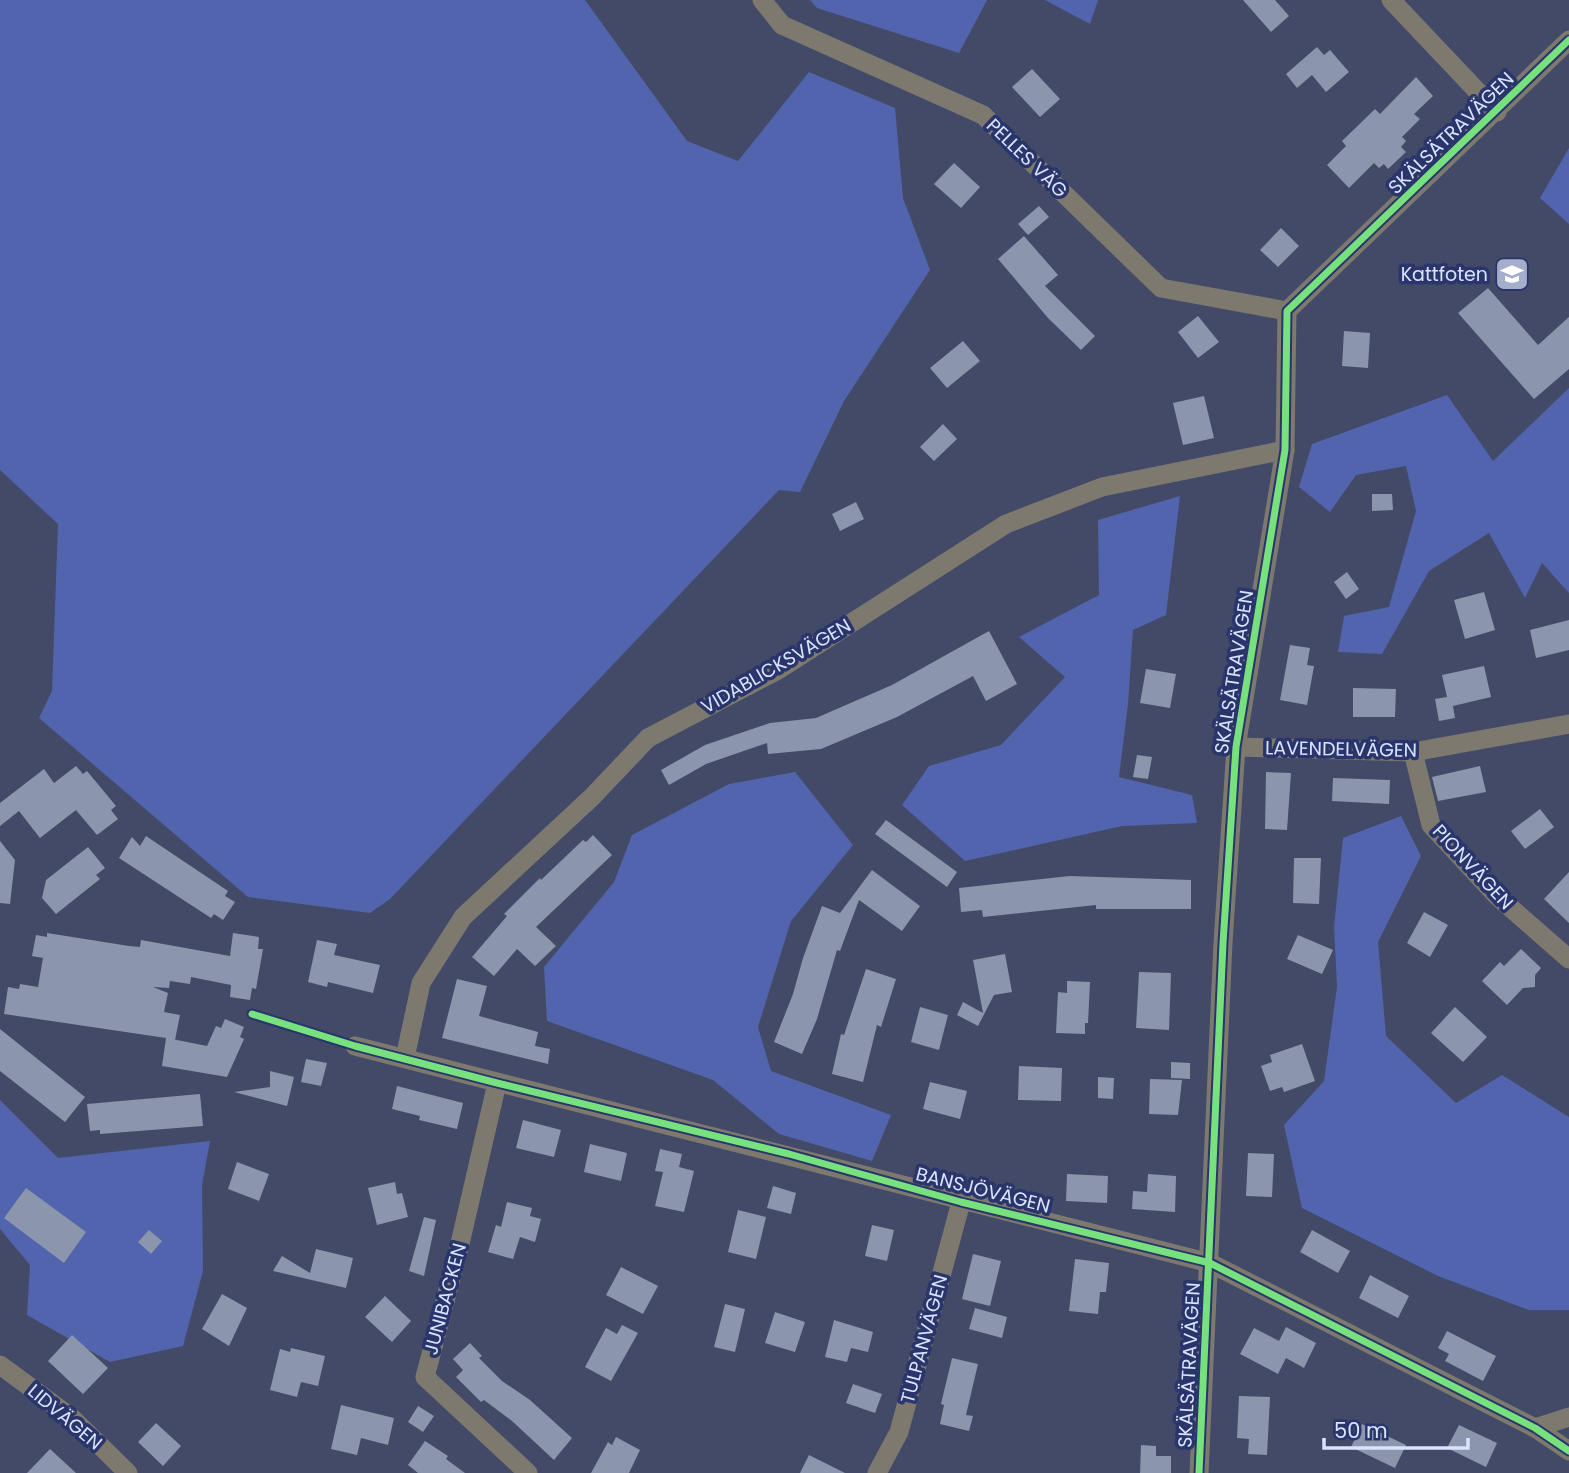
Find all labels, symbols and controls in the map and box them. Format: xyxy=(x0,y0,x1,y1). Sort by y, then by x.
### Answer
street label: SKÄLSÄTRAVÄGEN xyxy=(1382,66,1520,200)
street label: PELLES VÄG xyxy=(980,112,1074,204)
school or university icon: Kattfoten xyxy=(1493,255,1531,293)
place label: Kattfoten xyxy=(1401,261,1488,288)
street label: SKÄLSÄTRAVÄGEN xyxy=(1208,588,1260,756)
street label: VIDABLICKSVÄGEN xyxy=(696,612,856,720)
street label: LAVENDELVÄGEN xyxy=(1265,734,1417,764)
street label: PIONVÄGEN xyxy=(1426,818,1520,916)
street label: BANSJÖVÄGEN xyxy=(913,1160,1053,1220)
street label: JUNIBACKEN xyxy=(417,1240,473,1358)
street label: TULPANVÄGEN xyxy=(894,1272,954,1406)
street label: SKÄLSÄTRAVÄGEN xyxy=(1171,1282,1207,1448)
street label: LIDVÄGEN xyxy=(22,1378,108,1456)
scale bar xyxy=(1324,1406,1468,1450)
text: 50 m xyxy=(1334,1416,1388,1445)

